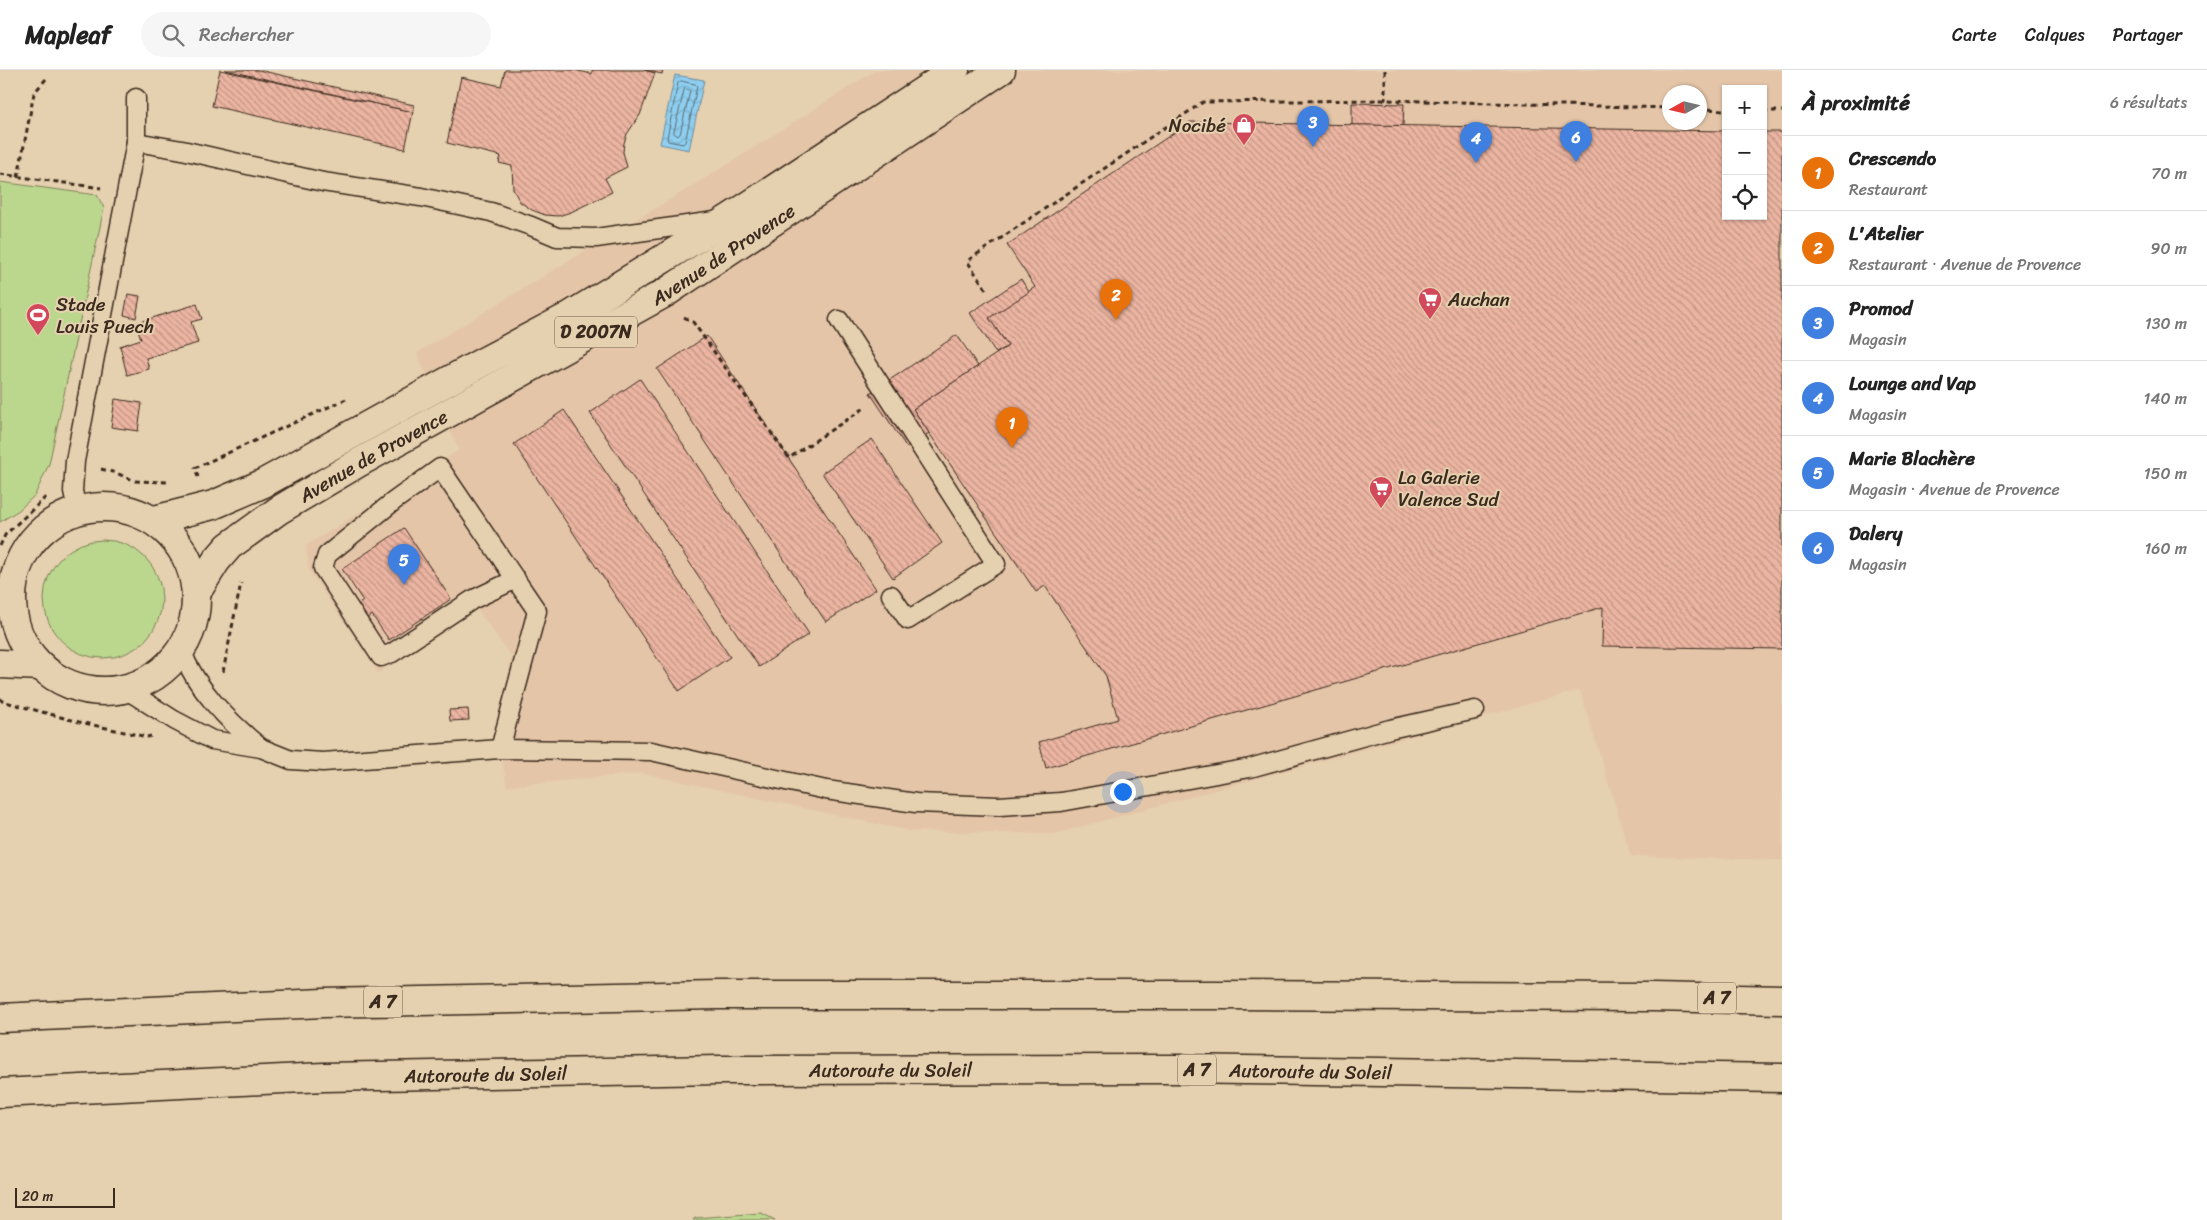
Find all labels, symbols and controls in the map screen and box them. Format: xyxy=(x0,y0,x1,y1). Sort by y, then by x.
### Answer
search box xyxy=(141,12,491,57)
text: Mapleaf xyxy=(25,14,111,56)
text: Rechercher xyxy=(199,18,294,51)
text: Carte xyxy=(1952,19,1997,51)
text: Calques xyxy=(2025,19,2085,51)
text: Partager xyxy=(2113,19,2182,51)
icon: search xyxy=(159,21,187,49)
text: À proximité xyxy=(1802,84,1910,122)
north arrow xyxy=(1662,85,1707,130)
map controls xyxy=(1722,85,1767,220)
button: + xyxy=(1722,85,1767,130)
text: 6 résultats xyxy=(2110,88,2187,117)
pin: 3 xyxy=(1297,106,1329,147)
place label: Nocibé xyxy=(1169,109,1226,142)
shop icon: Nocibé xyxy=(1231,112,1257,146)
pin: 6 xyxy=(1560,121,1592,162)
pin: 4 xyxy=(1460,122,1492,163)
button: − xyxy=(1722,130,1767,175)
text: Crescendo xyxy=(1849,142,1936,175)
text: 1 xyxy=(1815,159,1821,188)
text: 70 m xyxy=(2151,159,2187,188)
button: locate xyxy=(1722,175,1767,220)
text: Restaurant xyxy=(1849,175,1928,204)
street label: Avenue de Provence xyxy=(644,194,802,314)
text: L'Atelier xyxy=(1849,217,1923,250)
text: 2 xyxy=(1813,234,1823,263)
text: 90 m xyxy=(2151,234,2187,263)
text: Restaurant · Avenue de Provence xyxy=(1849,250,2081,279)
pin: 2 xyxy=(1100,279,1132,320)
place label: Auchan xyxy=(1447,283,1510,316)
supermarket icon: Auchan xyxy=(1417,286,1443,320)
place label: Stade Louis Puech xyxy=(56,288,154,343)
text: Promod xyxy=(1849,292,1912,325)
sports icon: Stade Louis Puech xyxy=(25,302,51,336)
text: 3 xyxy=(1814,309,1822,338)
text: 130 m xyxy=(2145,309,2187,338)
road number: D 2007N xyxy=(555,316,637,348)
text: Magasin xyxy=(1849,325,1907,354)
text: Lounge and Vap xyxy=(1849,367,1976,400)
text: 4 xyxy=(1813,384,1823,413)
text: 140 m xyxy=(2144,384,2187,413)
street label: Avenue de Provence xyxy=(291,400,454,512)
text: Magasin xyxy=(1849,400,1907,429)
pin: 1 xyxy=(996,407,1028,448)
text: Marie Blachère xyxy=(1849,442,1975,475)
text: 5 xyxy=(1813,459,1823,488)
text: 150 m xyxy=(2144,459,2187,488)
place label: La Galerie Valence Sud xyxy=(1398,461,1501,516)
supermarket icon: La Galerie Valence Sud xyxy=(1368,475,1394,509)
text: Magasin · Avenue de Provence xyxy=(1849,475,2060,504)
text: Dalery xyxy=(1849,517,1903,550)
text: 6 xyxy=(1813,534,1823,563)
text: 160 m xyxy=(2144,534,2187,563)
pin: 5 xyxy=(388,544,420,585)
text: Magasin xyxy=(1849,550,1907,579)
your location xyxy=(1110,779,1136,805)
road number: A 7 xyxy=(1698,982,1736,1014)
road number: A 7 xyxy=(364,986,402,1018)
street label: Autoroute du Soleil xyxy=(808,1053,973,1086)
street label: Autoroute du Soleil xyxy=(1228,1053,1393,1089)
road number: A 7 xyxy=(1178,1054,1216,1086)
street label: Autoroute du Soleil xyxy=(403,1056,568,1092)
text: 20 m xyxy=(22,1184,53,1209)
scale bar xyxy=(15,1185,115,1208)

